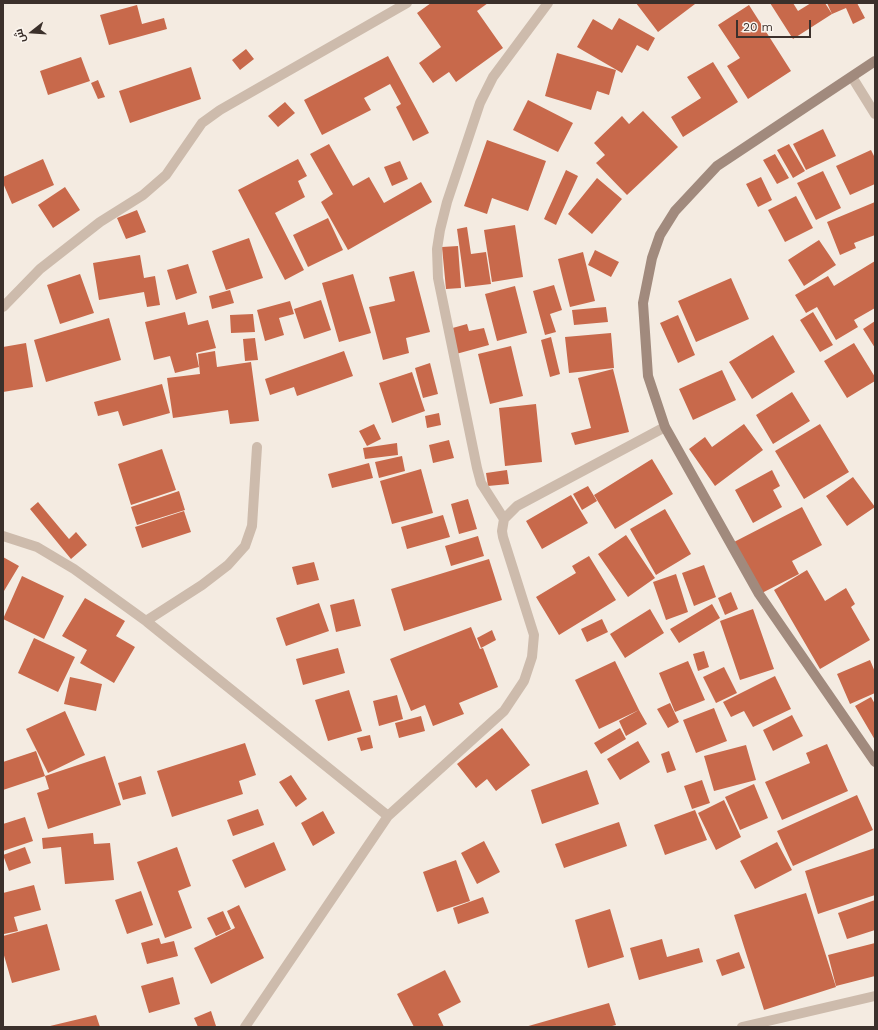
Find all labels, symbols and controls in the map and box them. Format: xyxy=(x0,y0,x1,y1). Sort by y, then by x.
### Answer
north arrow xyxy=(12,12,52,52)
scale bar xyxy=(738,12,813,38)
text: 20 m xyxy=(743,20,773,34)
text: ش xyxy=(12,27,28,44)

